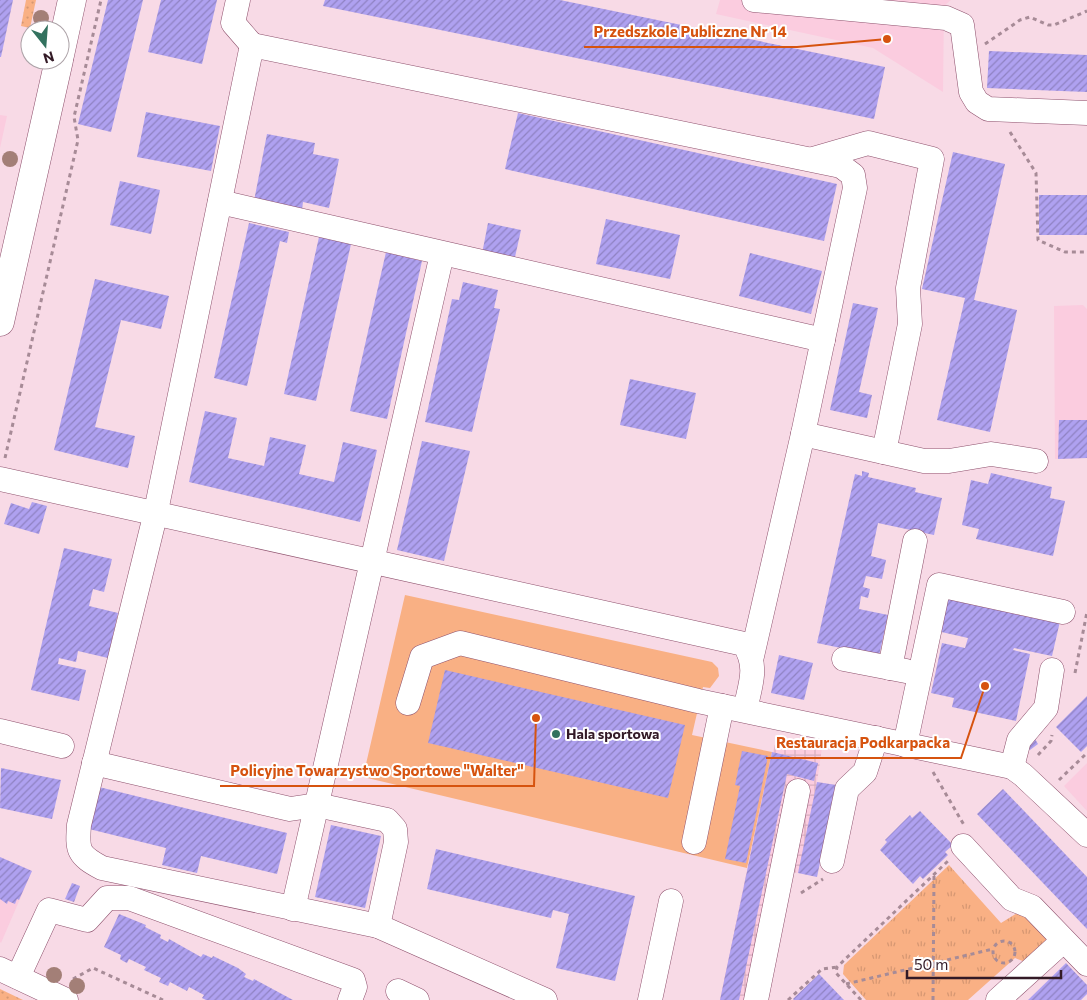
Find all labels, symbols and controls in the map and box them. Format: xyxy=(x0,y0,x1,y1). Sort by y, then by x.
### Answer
callout: Przedszkole Publiczne Nr 14 xyxy=(584,17,797,47)
north arrow xyxy=(20,20,70,70)
text: Przedszkole Publiczne Nr 14 xyxy=(593,22,787,40)
text: N xyxy=(41,48,56,68)
place label: Hala sportowa xyxy=(566,725,660,742)
marker: Hala sportowa xyxy=(550,728,562,740)
callout: Restauracja Podkarpacka xyxy=(766,728,961,758)
text: Restauracja Podkarpacka xyxy=(776,733,950,751)
callout: Policyjne Towarzystwo Sportowe "Walter" xyxy=(220,756,534,786)
text: Policyjne Towarzystwo Sportowe "Walter" xyxy=(230,761,524,779)
scale bar xyxy=(907,948,1061,980)
text: 50 m xyxy=(914,955,948,973)

